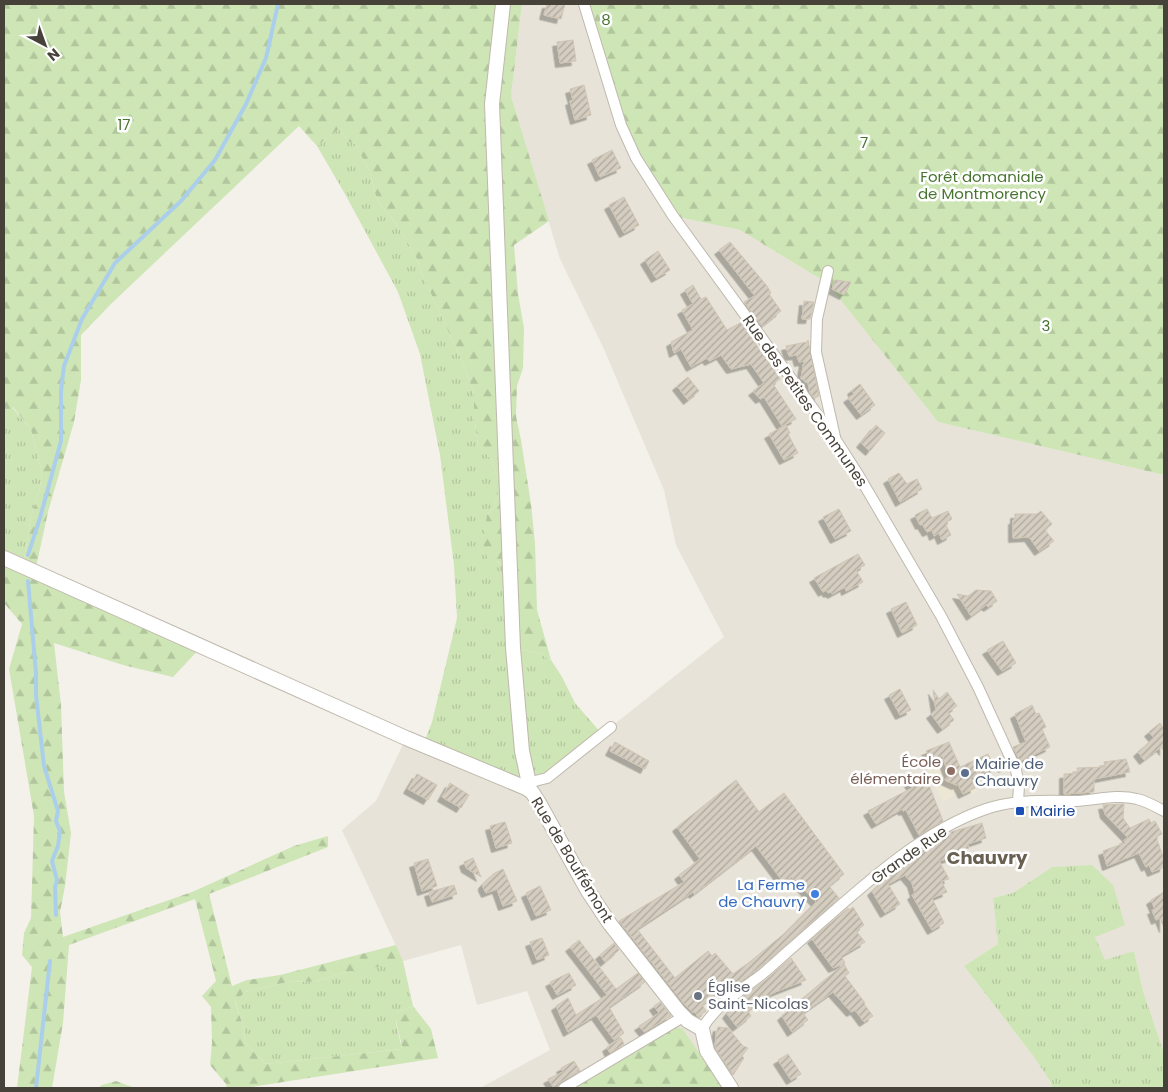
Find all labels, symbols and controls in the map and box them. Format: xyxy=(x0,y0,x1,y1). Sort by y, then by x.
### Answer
park label: 8 xyxy=(601,9,611,30)
north arrow xyxy=(20,20,70,70)
text: N xyxy=(43,44,64,66)
park label: 17 xyxy=(118,114,131,135)
park label: 7 xyxy=(860,132,868,153)
park label: Forêt domaniale de Montmorency xyxy=(918,166,1047,204)
street label: Rue des Petites Communes xyxy=(738,311,873,491)
park label: 3 xyxy=(1042,315,1050,336)
place label: École élémentaire xyxy=(850,751,941,789)
place label: Mairie de Chauvry xyxy=(975,753,1044,791)
marker: École élémentaire xyxy=(945,765,957,777)
marker: Mairie de Chauvry xyxy=(959,767,971,779)
street label: Rue de Bouffémont xyxy=(527,793,618,927)
place label: Mairie xyxy=(1030,800,1075,821)
marker: Mairie xyxy=(1014,805,1026,817)
street label: Grande Rue xyxy=(866,821,951,889)
district label: Chauvry xyxy=(947,845,1028,870)
place label: La Ferme de Chauvry xyxy=(718,874,806,912)
marker: La Ferme de Chauvry xyxy=(809,888,821,900)
place label: Église Saint-Nicolas xyxy=(708,976,809,1014)
marker: Église Saint-Nicolas xyxy=(692,990,704,1002)

